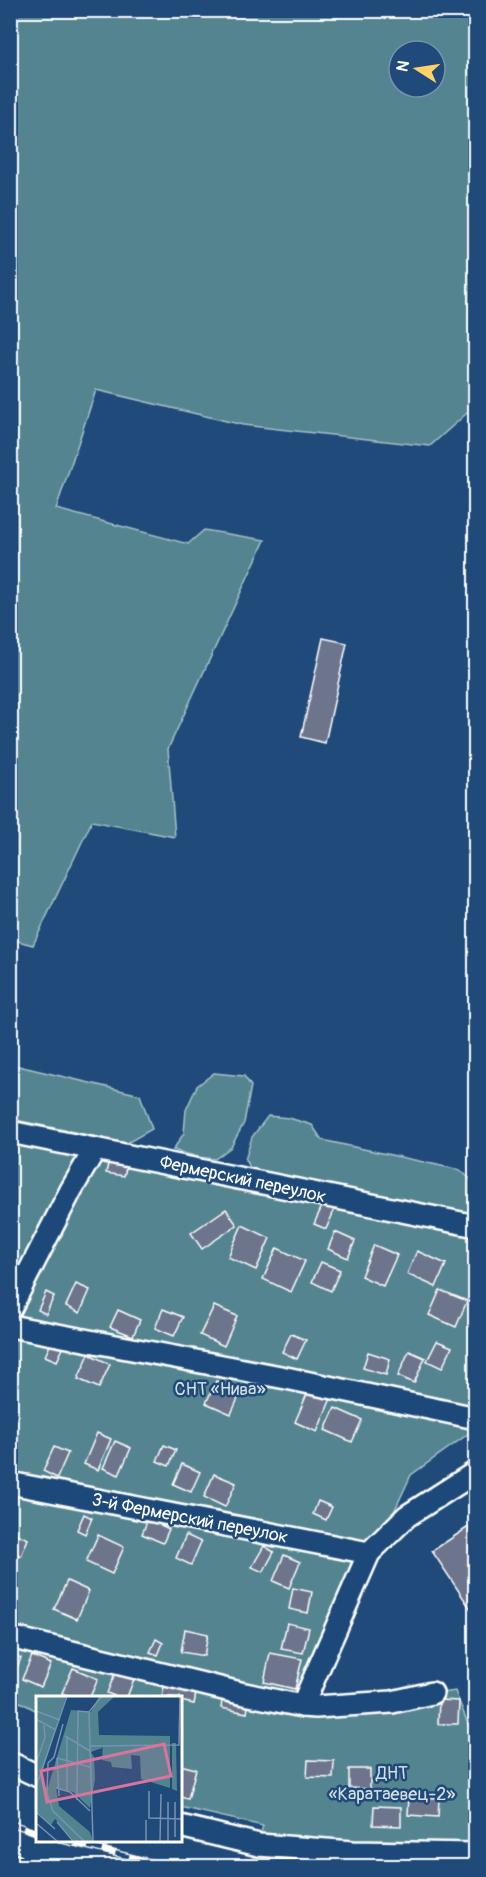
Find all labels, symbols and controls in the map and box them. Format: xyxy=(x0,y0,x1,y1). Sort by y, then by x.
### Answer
north arrow xyxy=(387,39,447,99)
text: N xyxy=(392,59,414,73)
street label: Фермерский переулок xyxy=(158,1151,328,1208)
park label: СНТ «Нива» xyxy=(174,1378,266,1401)
street label: 3-й Фермерский переулок xyxy=(90,1488,290,1549)
inset map xyxy=(36,1696,182,1841)
park label: ДНТ «Каратаевец-2» xyxy=(329,1762,455,1806)

